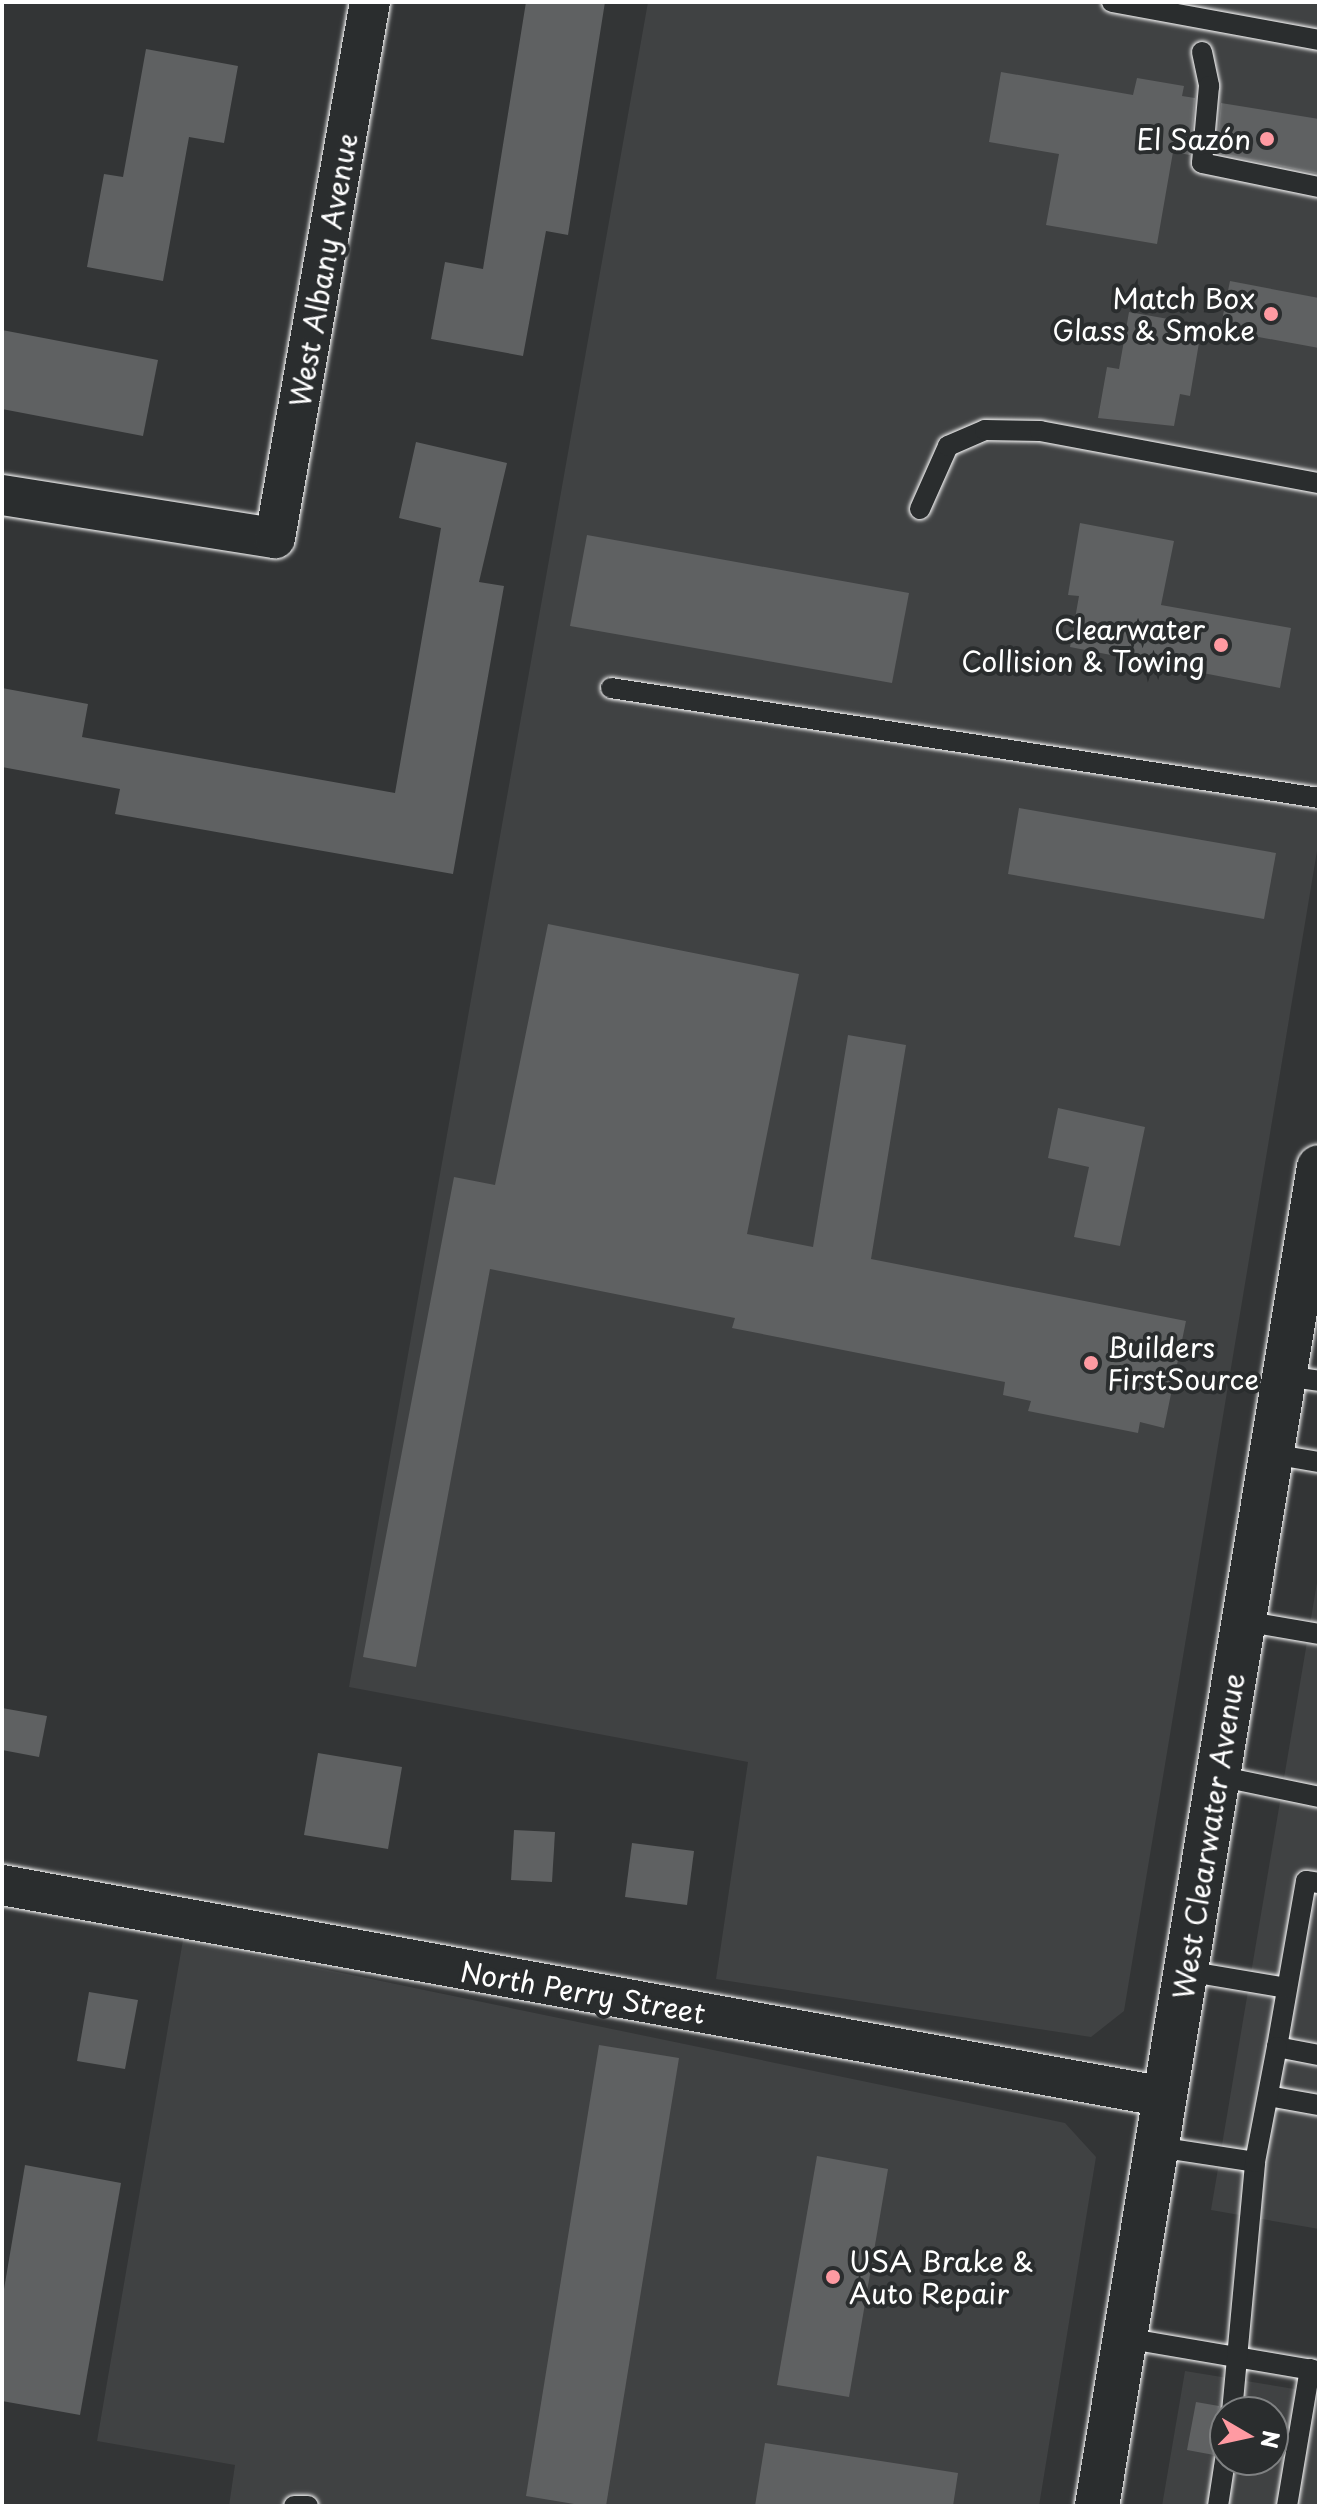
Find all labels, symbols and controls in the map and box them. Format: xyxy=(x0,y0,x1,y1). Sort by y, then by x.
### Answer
place label: El Sazón xyxy=(1136,122,1251,156)
marker: El Sazón xyxy=(1258,130,1276,148)
street label: West Albany Avenue xyxy=(283,132,363,408)
place label: Match Box Glass & Smoke xyxy=(1053,281,1255,347)
marker: Match Box Glass & Smoke xyxy=(1262,305,1280,323)
place label: Clearwater Collision & Towing xyxy=(959,612,1205,678)
marker: Clearwater Collision & Towing xyxy=(1212,636,1230,654)
place label: Builders FirstSource xyxy=(1107,1330,1259,1396)
marker: Builders FirstSource xyxy=(1082,1354,1100,1372)
street label: West Clearwater Avenue xyxy=(1166,1670,1250,2002)
street label: North Perry Street xyxy=(456,1954,710,2030)
place label: USA Brake & Auto Repair xyxy=(849,2244,1030,2310)
marker: USA Brake & Auto Repair xyxy=(824,2268,842,2286)
north arrow xyxy=(1209,2396,1289,2476)
text: N xyxy=(1254,2428,1289,2451)

